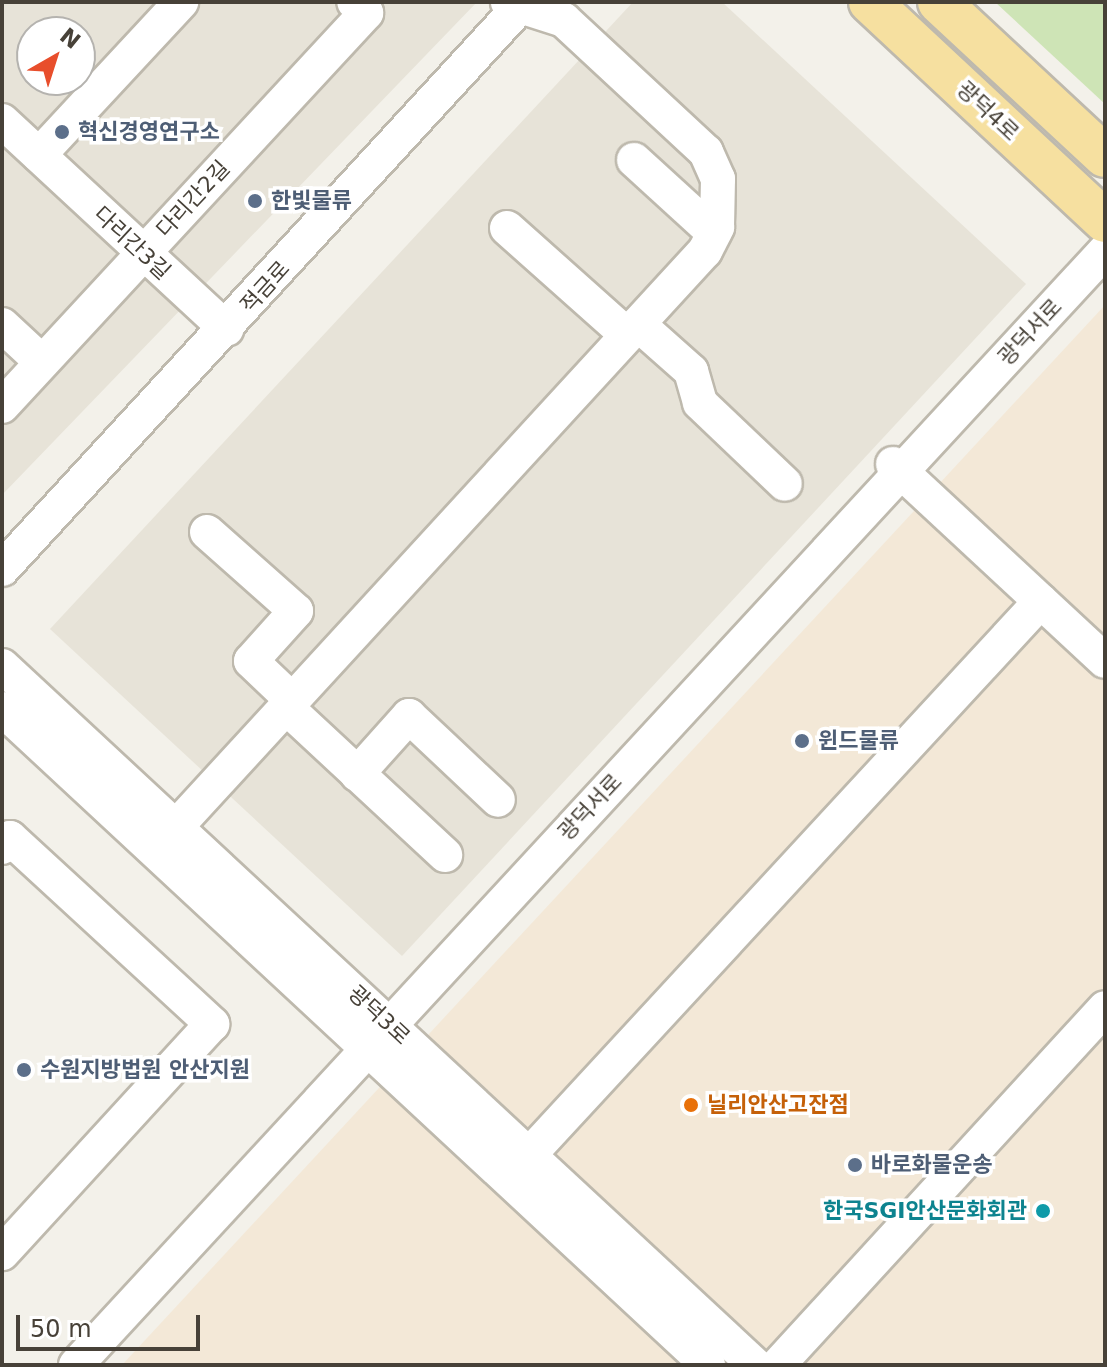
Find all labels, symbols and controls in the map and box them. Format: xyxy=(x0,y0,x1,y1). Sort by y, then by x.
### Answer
north arrow xyxy=(16,16,96,96)
text: N xyxy=(55,23,85,54)
street label: 광덕4로 xyxy=(952,76,1024,146)
place label: 혁신경영연구소 xyxy=(78,119,220,145)
marker: 혁신경영연구소 xyxy=(53,123,71,141)
street label: 다리간2길 xyxy=(151,155,235,243)
place label: 한빛물류 xyxy=(271,188,352,214)
marker: 한빛물류 xyxy=(246,192,264,210)
street label: 다리간3길 xyxy=(88,201,176,285)
street label: 적금로 xyxy=(235,256,295,318)
street label: 광덕서로 xyxy=(993,293,1067,371)
place label: 윈드물류 xyxy=(818,728,899,754)
marker: 윈드물류 xyxy=(793,732,811,750)
street label: 광덕서로 xyxy=(553,768,627,846)
street label: 광덕3로 xyxy=(343,980,415,1050)
place label: 수원지방법원 안산지원 xyxy=(40,1057,250,1083)
marker: 수원지방법원 안산지원 xyxy=(15,1061,33,1079)
place label: 닐리안산고잔점 xyxy=(707,1092,849,1118)
marker: 닐리안산고잔점 xyxy=(682,1096,700,1114)
place label: 바로화물운송 xyxy=(871,1152,992,1178)
marker: 바로화물운송 xyxy=(846,1156,864,1174)
place label: 한국SGI안산문화회관 xyxy=(823,1198,1027,1224)
marker: 한국SGI안산문화회관 xyxy=(1034,1202,1052,1220)
scale bar xyxy=(20,1299,204,1349)
text: 50 m xyxy=(30,1315,92,1343)

